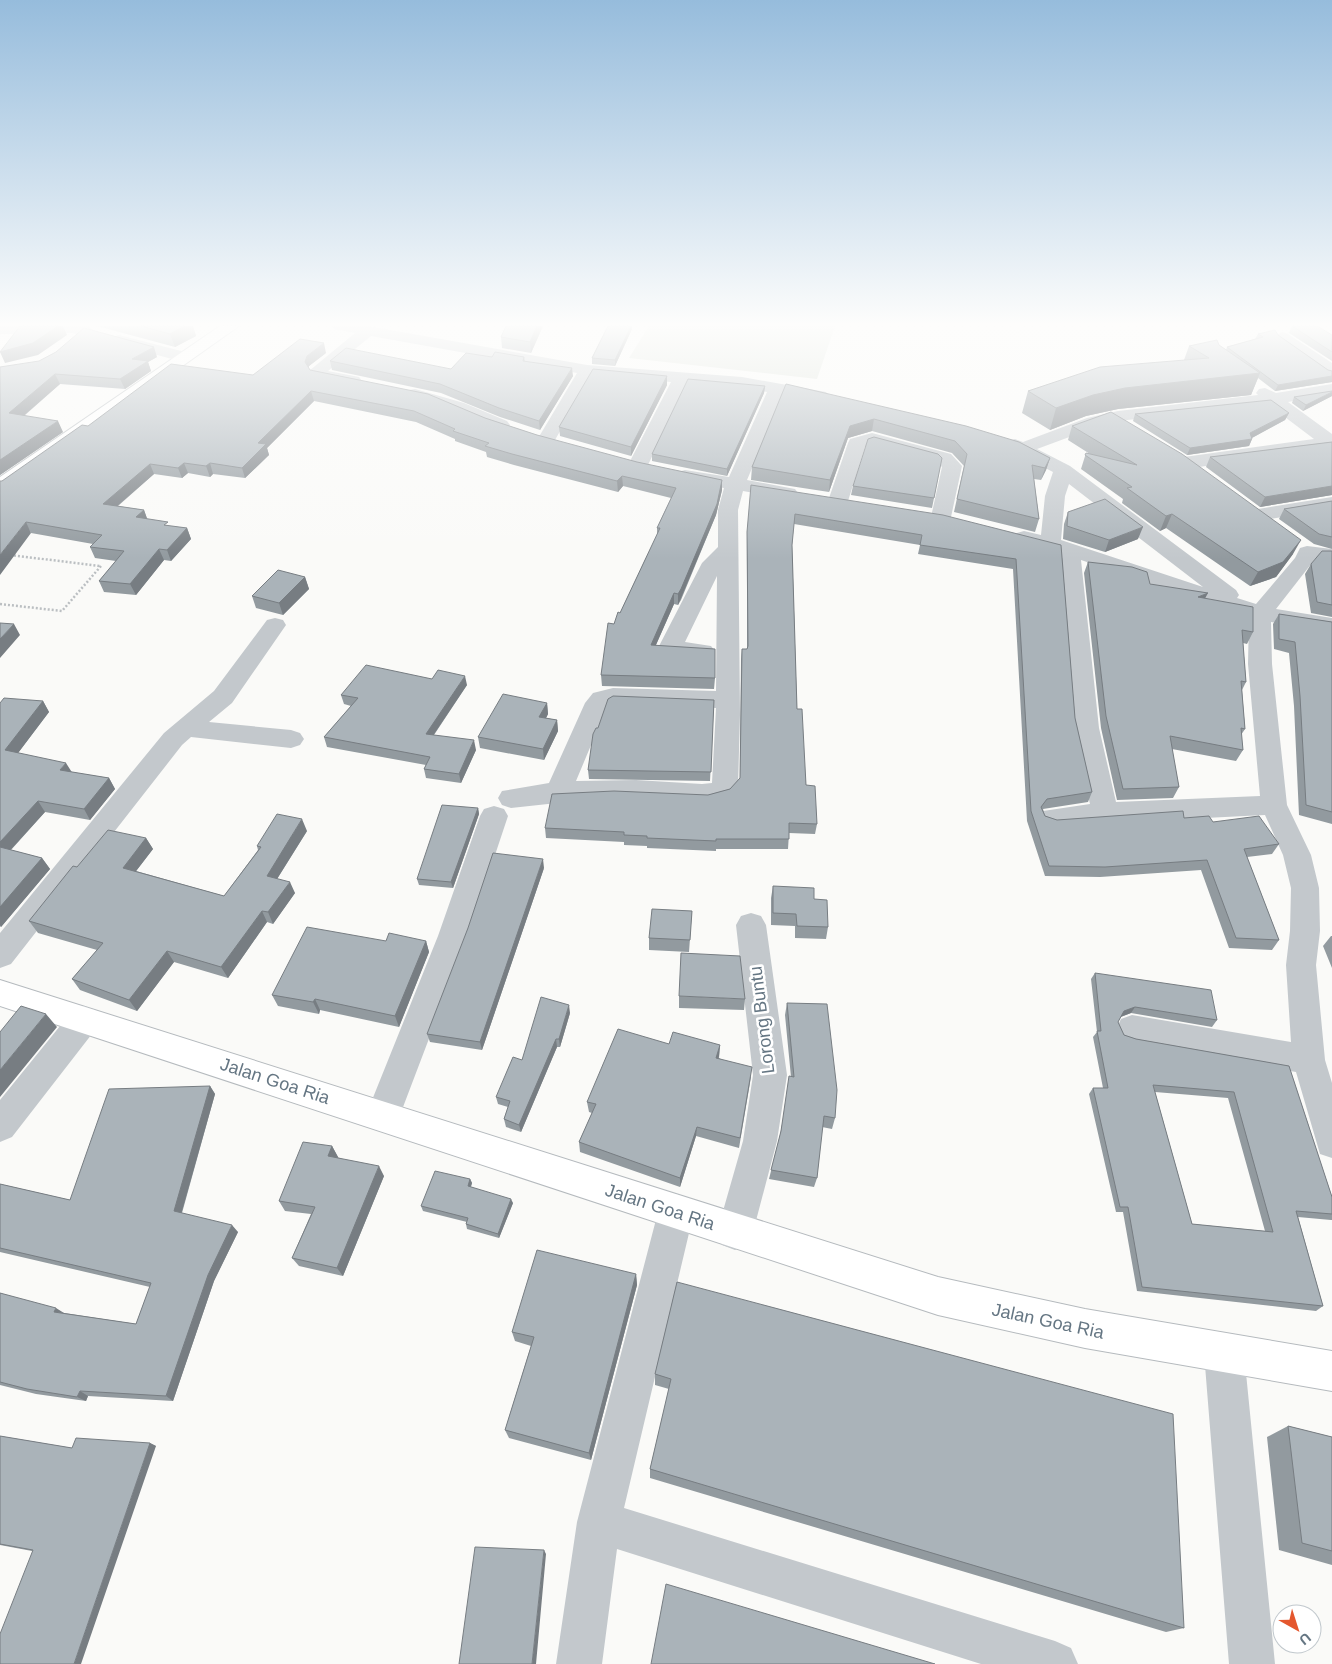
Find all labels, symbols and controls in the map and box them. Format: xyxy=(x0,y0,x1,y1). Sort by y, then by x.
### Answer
street label: Lorong Buntu xyxy=(745,965,779,1075)
street label: Jalan Goa Ria xyxy=(218,1054,333,1108)
street label: Jalan Goa Ria xyxy=(603,1180,718,1234)
street label: Jalan Goa Ria xyxy=(990,1299,1107,1343)
north arrow xyxy=(1272,1604,1322,1654)
text: U xyxy=(1296,1630,1314,1649)

